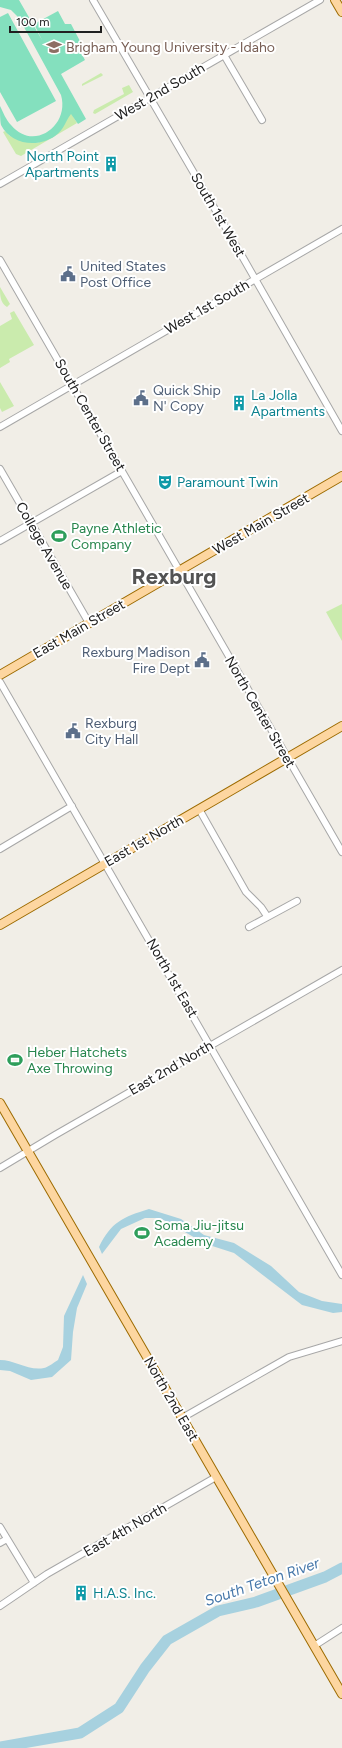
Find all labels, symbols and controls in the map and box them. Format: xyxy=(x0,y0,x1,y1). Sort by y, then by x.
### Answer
scale bar xyxy=(10,8,101,34)
text: 100 m xyxy=(16,15,50,29)
school or university icon: Brigham Young University - Idaho xyxy=(45,38,63,56)
place label: Brigham Young University - Idaho xyxy=(66,39,275,56)
street label: West 2nd South xyxy=(112,59,208,125)
place label: North Point Apartments xyxy=(25,148,99,181)
building icon: North Point Apartments xyxy=(102,155,120,173)
street label: South 1st West xyxy=(187,170,249,260)
place label: United States Post Office xyxy=(80,258,166,291)
public building icon: United States Post Office xyxy=(59,265,77,283)
street label: West 1st South xyxy=(162,276,252,338)
street label: South Center Street xyxy=(51,356,129,474)
place label: Quick Ship N' Copy xyxy=(153,382,221,415)
place label: La Jolla Apartments xyxy=(251,387,325,420)
public building icon: Quick Ship N' Copy xyxy=(132,389,150,407)
building icon: La Jolla Apartments xyxy=(230,394,248,412)
theatre icon: Paramount Twin xyxy=(156,473,174,491)
place label: Paramount Twin xyxy=(177,474,278,491)
street label: West Main Street xyxy=(210,490,312,558)
street label: College Avenue xyxy=(12,499,76,593)
place label: Payne Athletic Company xyxy=(71,520,162,553)
sports icon: Payne Athletic Company xyxy=(50,527,68,545)
district label: Rexburg xyxy=(132,563,216,590)
street label: East Main Street xyxy=(30,596,128,662)
place label: Rexburg Madison Fire Dept xyxy=(82,644,190,677)
public building icon: Rexburg Madison Fire Dept xyxy=(193,651,211,669)
street label: North Center Street xyxy=(221,653,299,771)
place label: Rexburg City Hall xyxy=(85,715,138,748)
public building icon: Rexburg City Hall xyxy=(64,722,82,740)
street label: East 1st North xyxy=(101,811,187,871)
street label: North 1st East xyxy=(142,935,202,1021)
street label: East 2nd North xyxy=(126,1037,216,1099)
place label: Heber Hatchets Axe Throwing xyxy=(27,1044,127,1077)
sports icon: Heber Hatchets Axe Throwing xyxy=(6,1051,24,1069)
place label: Soma Jiu-jitsu Academy xyxy=(154,1217,244,1250)
sports icon: Soma Jiu-jitsu Academy xyxy=(133,1224,151,1242)
street label: North 2nd East xyxy=(140,1354,202,1444)
street label: East 4th North xyxy=(81,1499,170,1561)
water label: South Teton River xyxy=(202,1554,323,1610)
building icon: H.A.S. Inc. xyxy=(72,1584,90,1602)
place label: H.A.S. Inc. xyxy=(93,1585,156,1602)

